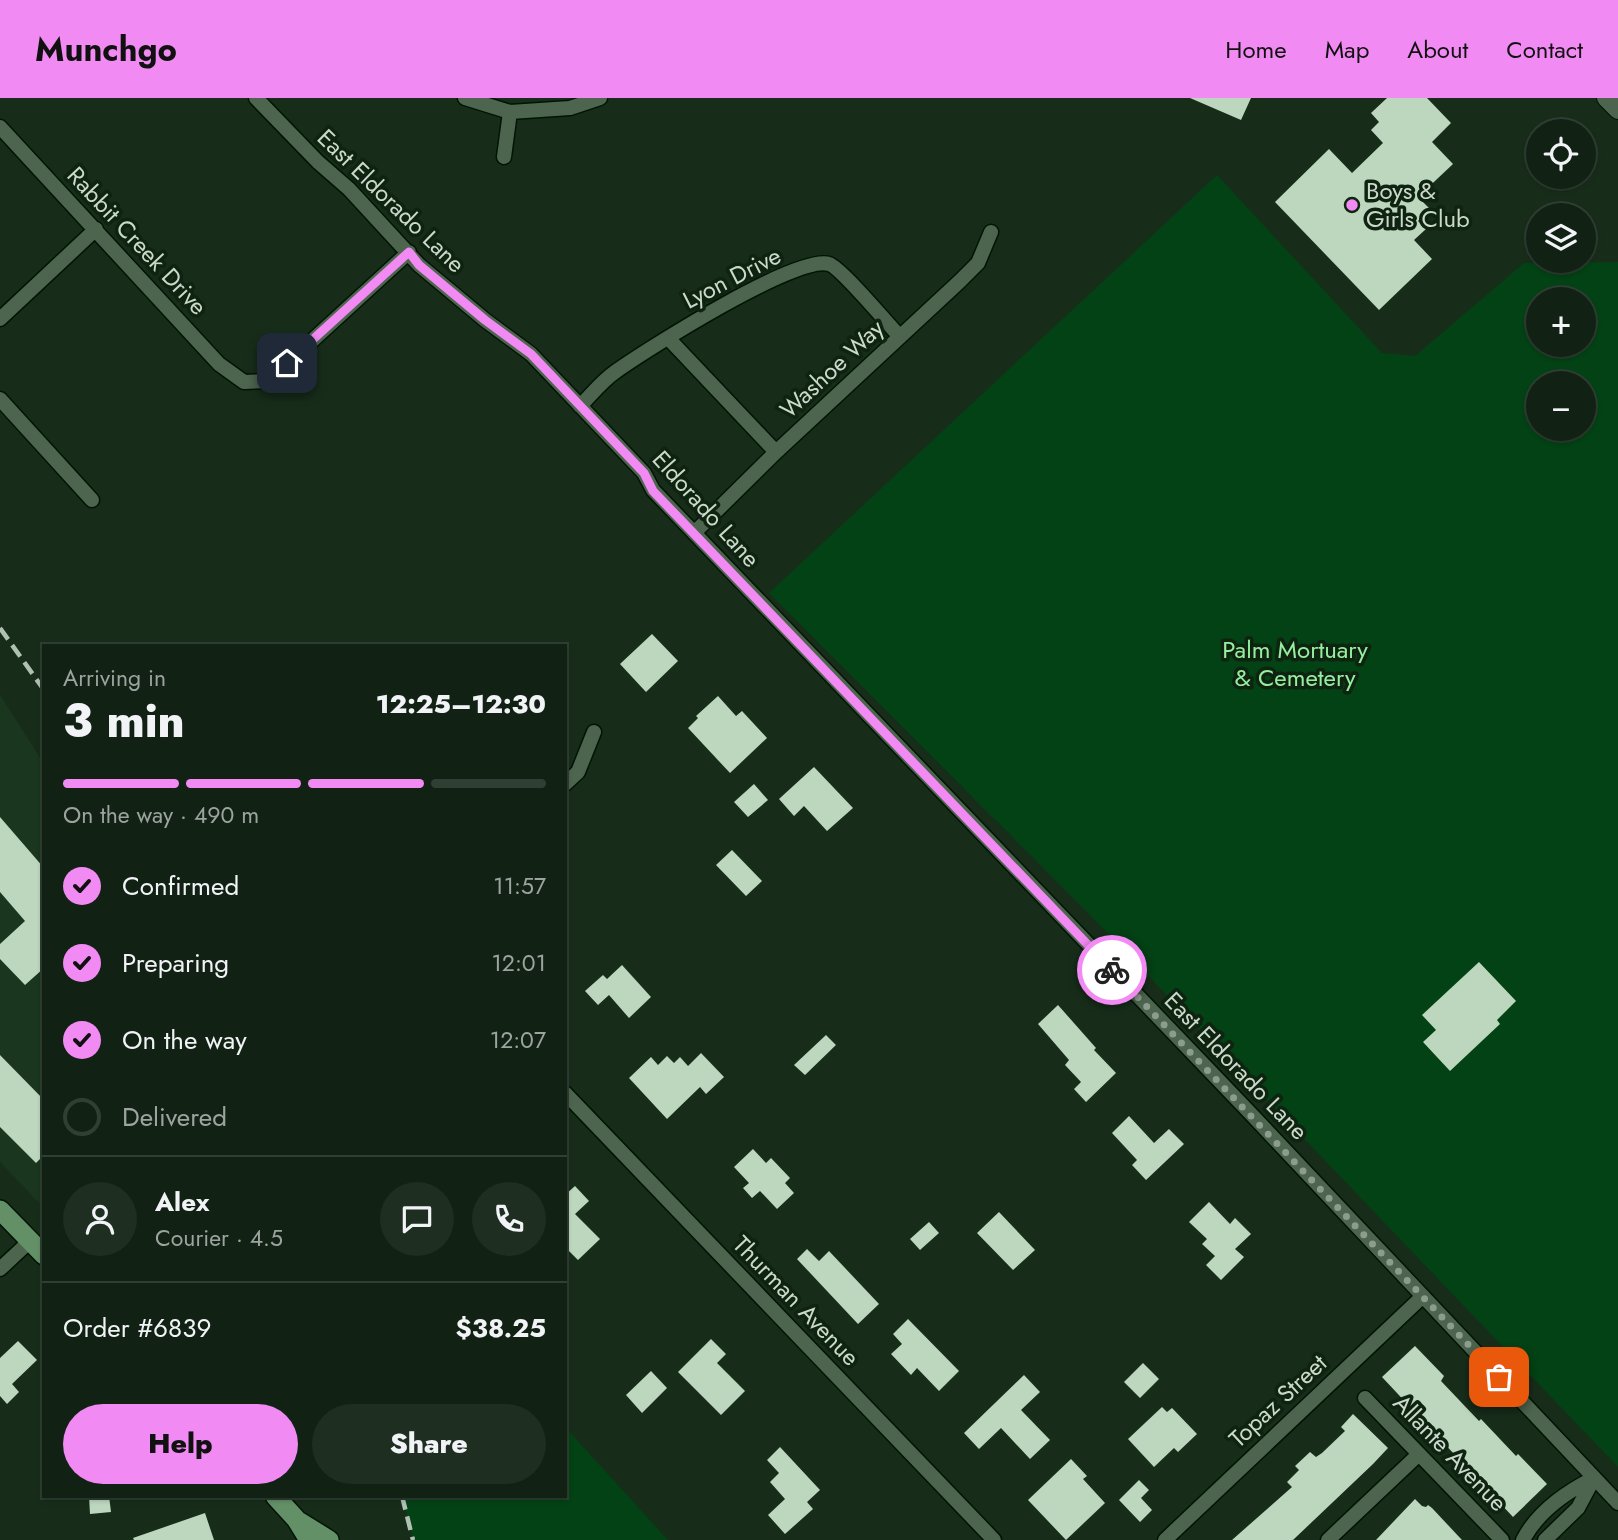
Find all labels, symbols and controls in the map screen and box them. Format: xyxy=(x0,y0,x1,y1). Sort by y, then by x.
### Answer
text: Munchgo xyxy=(35,26,177,73)
text: Home xyxy=(1225,32,1287,67)
text: Map xyxy=(1325,32,1369,67)
text: About xyxy=(1407,32,1468,67)
text: Contact xyxy=(1506,32,1583,67)
map controls xyxy=(1526,119,1596,441)
button: locate xyxy=(1526,119,1596,189)
street label: East Eldorado Lane xyxy=(309,121,473,281)
street label: Rabbit Creek Drive xyxy=(59,159,216,323)
place label: Boys & Girls Club xyxy=(1366,173,1470,236)
marker: Boys & Girls Club xyxy=(1344,197,1360,213)
button: layers xyxy=(1526,203,1596,273)
street label: Lyon Drive xyxy=(677,238,787,317)
button: + xyxy=(1526,287,1596,357)
street label: Washoe Way xyxy=(772,311,892,426)
pin xyxy=(257,333,317,393)
icon: home xyxy=(268,344,306,382)
button: − xyxy=(1526,371,1596,441)
street label: Eldorado Lane xyxy=(644,442,768,575)
park label: Palm Mortuary & Cemetery xyxy=(1222,632,1368,695)
text: Arriving in xyxy=(63,661,166,695)
text: 12:25–12:30 xyxy=(376,685,546,723)
text: 3 min xyxy=(63,688,185,754)
text: On the way · 490 m xyxy=(63,798,259,832)
icon: check xyxy=(63,867,101,905)
text: Confirmed xyxy=(122,867,239,905)
text: 11:57 xyxy=(493,869,546,903)
courier xyxy=(1077,935,1147,1005)
icon: check xyxy=(63,944,101,982)
text: Preparing xyxy=(122,944,229,982)
text: 12:01 xyxy=(492,946,546,980)
icon: bike xyxy=(1093,951,1131,989)
street label: East Eldorado Lane xyxy=(1156,984,1316,1148)
icon: check xyxy=(63,1021,101,1059)
text: On the way xyxy=(122,1021,247,1059)
text: 12:07 xyxy=(490,1023,546,1057)
text: Delivered xyxy=(122,1098,227,1136)
button: person xyxy=(63,1182,137,1256)
button: chat xyxy=(380,1182,454,1256)
button: phone xyxy=(472,1182,546,1256)
text: Alex xyxy=(155,1183,209,1221)
text: Courier · 4.5 xyxy=(155,1221,283,1255)
street label: Thurman Avenue xyxy=(725,1228,868,1374)
text: Order #6839 xyxy=(63,1309,211,1347)
text: $38.25 xyxy=(456,1309,546,1347)
street label: Topaz Street xyxy=(1221,1346,1335,1455)
pin xyxy=(1469,1347,1529,1407)
icon: bag xyxy=(1480,1358,1518,1396)
street label: Allante Avenue xyxy=(1385,1386,1515,1519)
button: Help xyxy=(63,1404,298,1484)
button: Share xyxy=(312,1404,546,1484)

